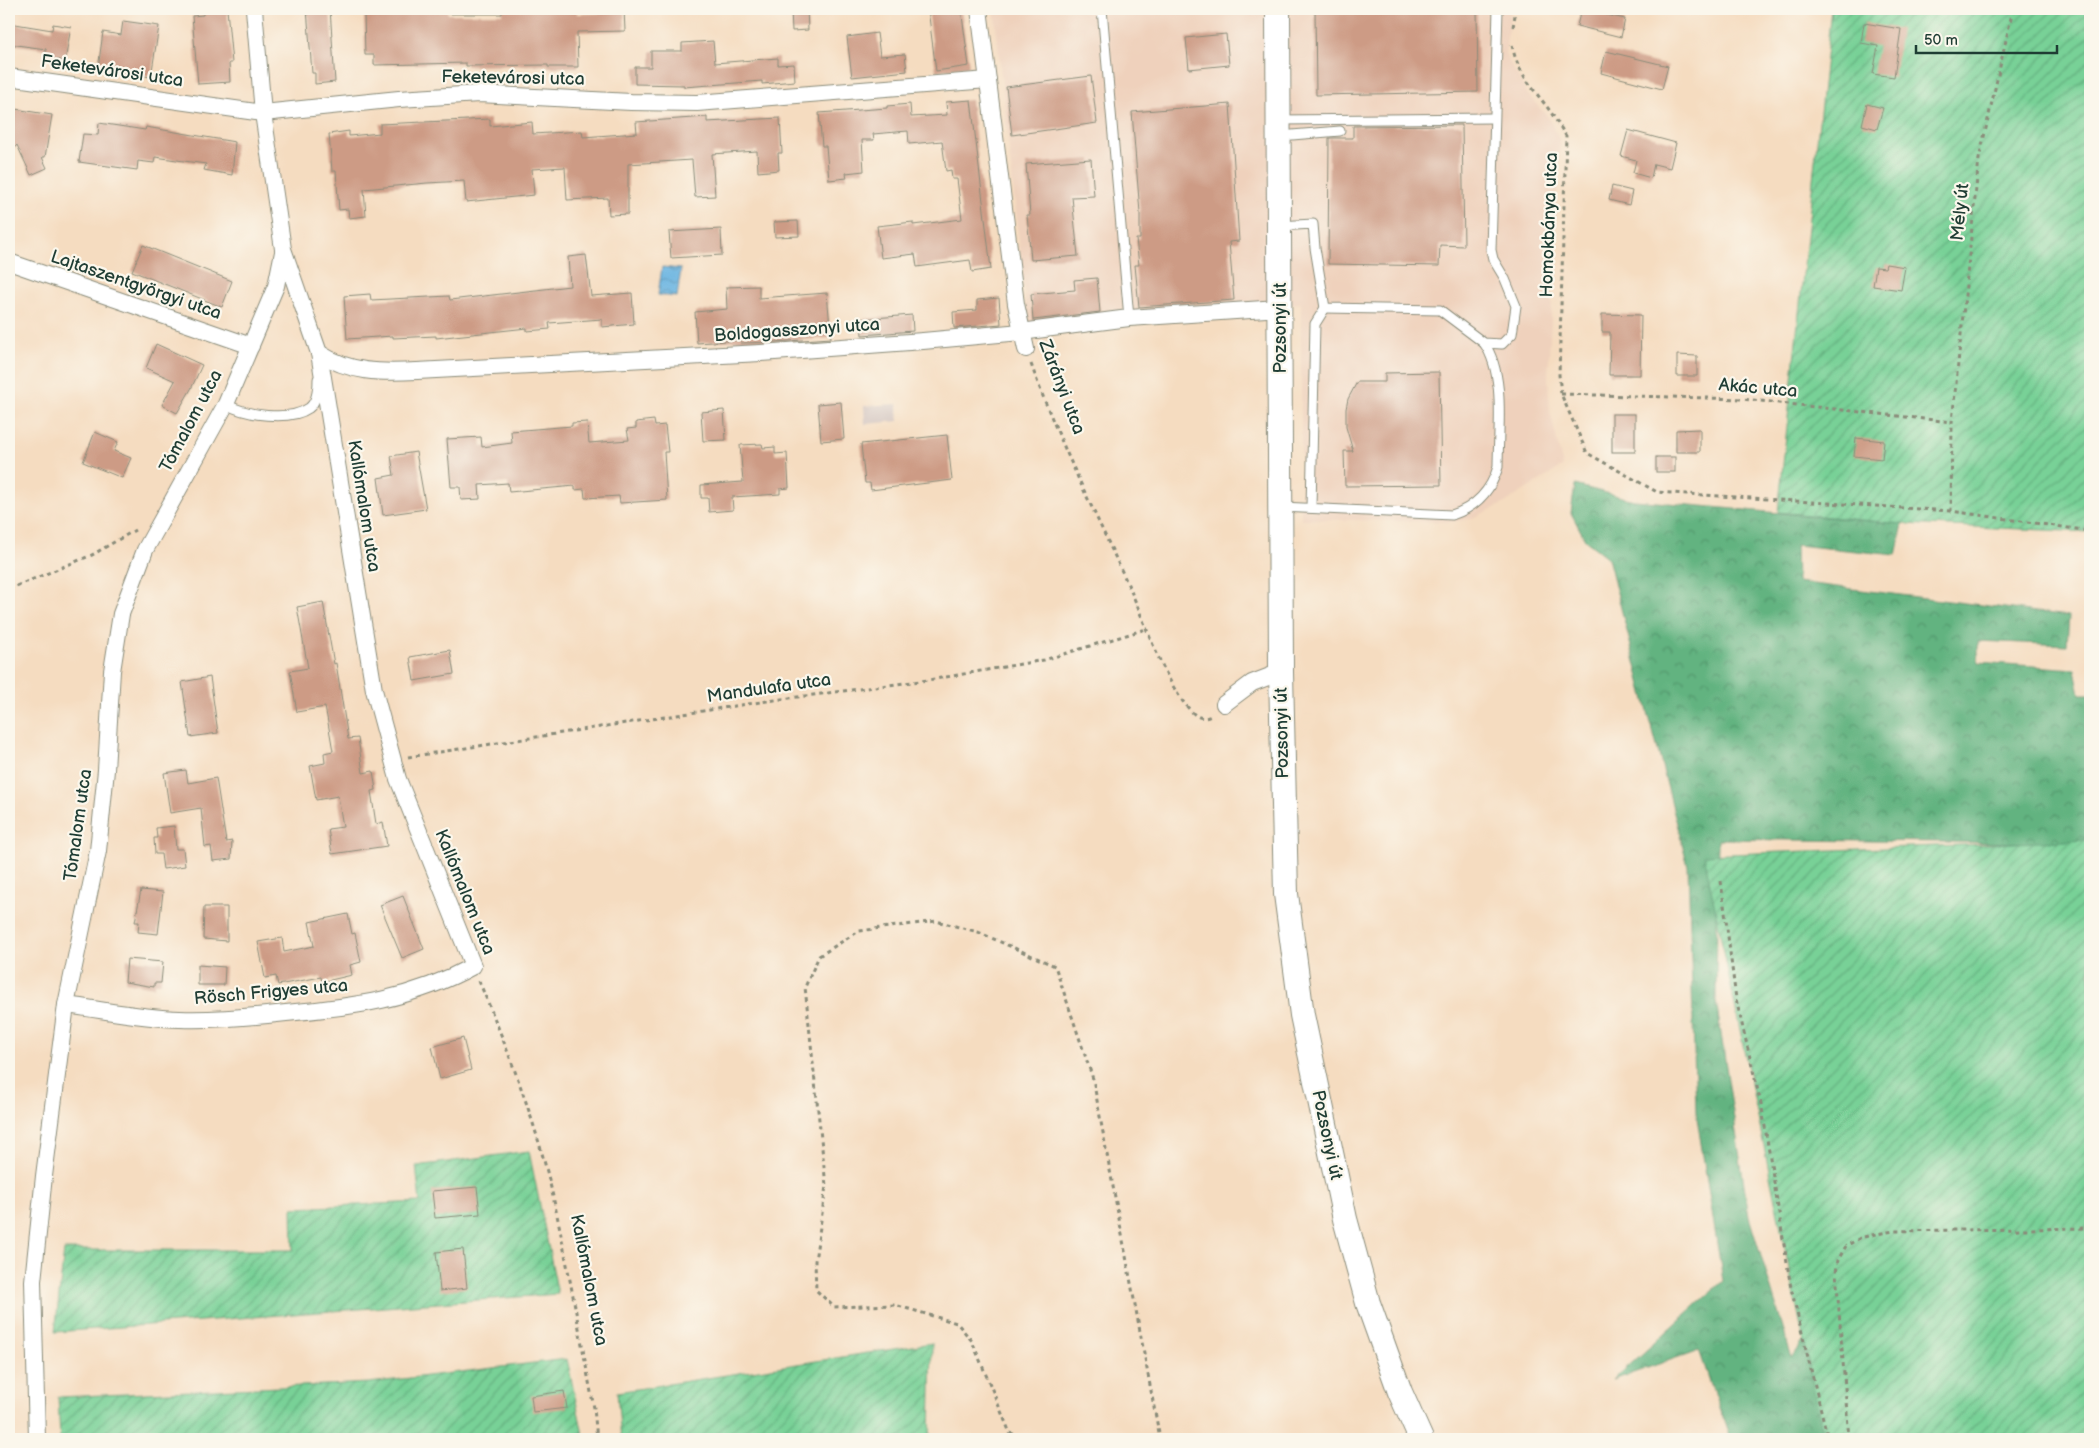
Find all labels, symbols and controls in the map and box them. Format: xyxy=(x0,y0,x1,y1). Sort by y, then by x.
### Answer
scale bar xyxy=(1916,22,2058,54)
text: 50 m xyxy=(1924,31,1958,50)
street label: Feketevárosi utca xyxy=(40,51,184,91)
street label: Feketevárosi utca xyxy=(441,66,585,90)
street label: Homokbánya utca xyxy=(1536,152,1562,298)
street label: Mély út xyxy=(1947,182,1974,242)
street label: Lajtaszentgyörgyi utca xyxy=(48,246,224,324)
street label: Pozsonyi út xyxy=(1270,282,1291,374)
street label: Boldogasszonyi utca xyxy=(713,314,881,346)
street label: Zárányi utca xyxy=(1034,336,1090,437)
street label: Tómalom utca xyxy=(155,366,227,476)
street label: Akác utca xyxy=(1718,374,1798,402)
street label: Kallómalom utca xyxy=(343,438,385,574)
street label: Mandulafa utca xyxy=(706,669,832,707)
street label: Pozsonyi út xyxy=(1271,687,1293,779)
street label: Tómalom utca xyxy=(60,768,96,882)
street label: Kallómalom utca xyxy=(430,826,500,958)
street label: Rösch Frigyes utca xyxy=(193,975,349,1009)
street label: Pozsonyi út xyxy=(1307,1088,1347,1182)
street label: Kallómalom utca xyxy=(566,1212,612,1348)

